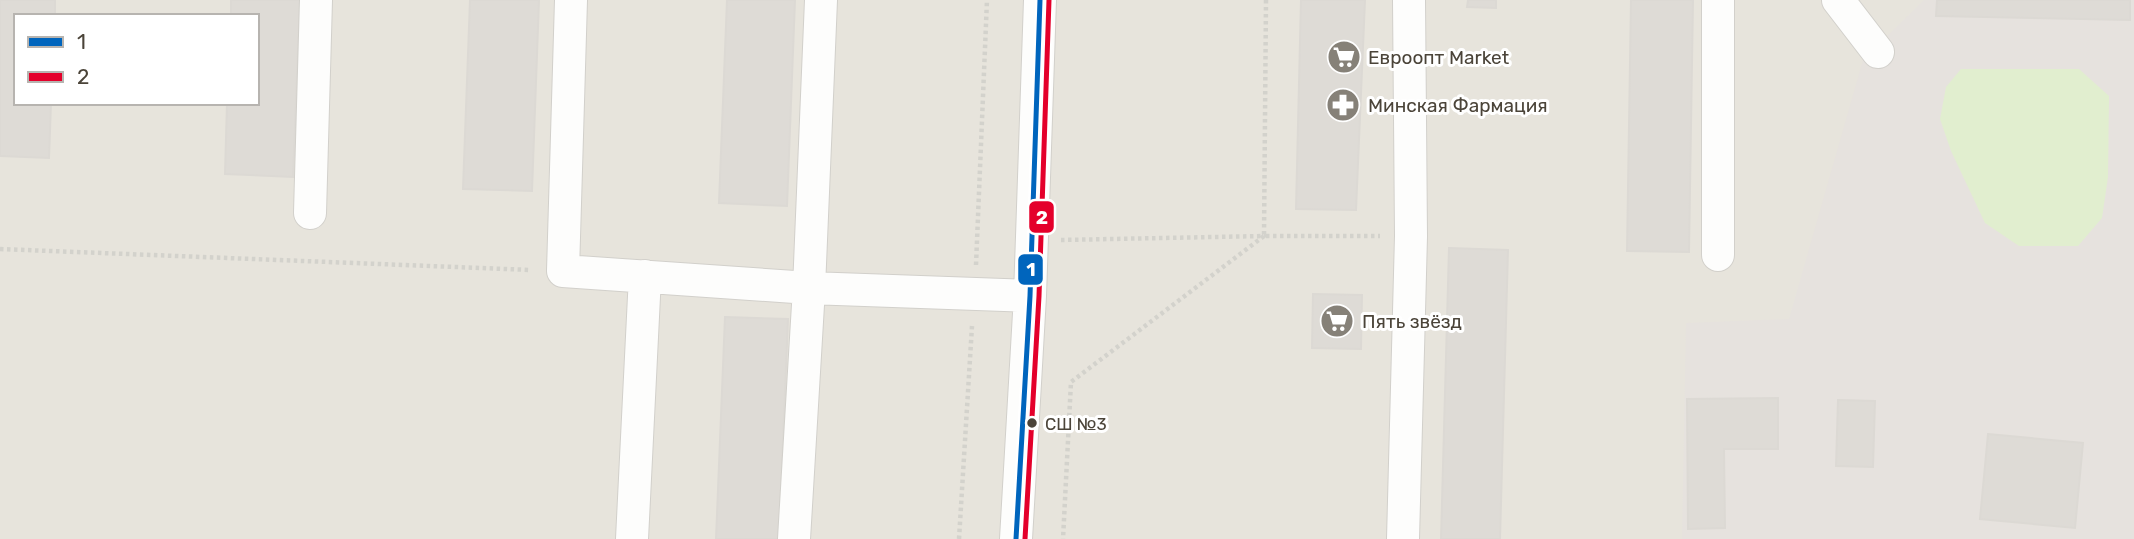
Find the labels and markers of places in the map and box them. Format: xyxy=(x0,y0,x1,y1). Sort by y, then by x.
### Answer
supermarket icon: Евроопт Market xyxy=(1325,38,1363,76)
place label: Евроопт Market xyxy=(1368,46,1510,69)
pharmacy icon: Минская Фармация xyxy=(1324,86,1362,124)
place label: Минская Фармация xyxy=(1368,94,1548,117)
supermarket icon: Пять звёзд xyxy=(1318,302,1356,340)
place label: Пять звёзд xyxy=(1362,310,1462,333)
place label: СШ №3 xyxy=(1045,414,1107,434)
marker: СШ №3 xyxy=(1025,416,1039,430)

